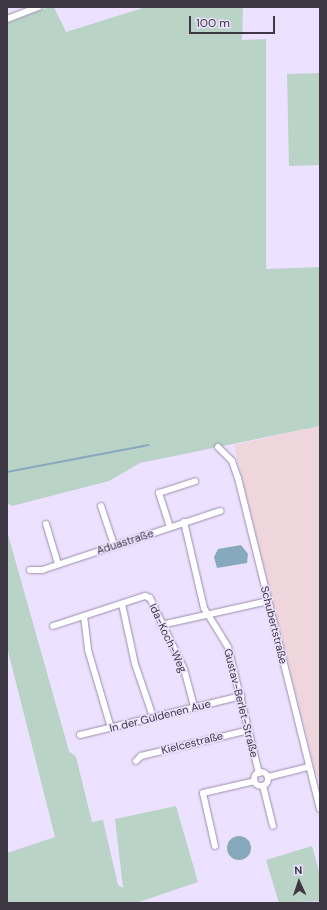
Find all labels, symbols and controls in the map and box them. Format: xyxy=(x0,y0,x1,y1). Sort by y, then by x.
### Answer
scale bar xyxy=(191,8,277,34)
text: 100 m xyxy=(196,15,230,31)
street label: Aduastraße xyxy=(95,527,155,557)
street label: Schubertstraße xyxy=(258,585,290,665)
street label: Ida-Koch-Weg xyxy=(146,601,190,675)
street label: Gustav-Berlet-Straße xyxy=(221,647,261,759)
street label: In der Güldenen Aue xyxy=(108,697,212,735)
street label: Kielcestraße xyxy=(160,729,224,757)
north arrow xyxy=(279,862,319,902)
text: N xyxy=(294,863,303,877)

